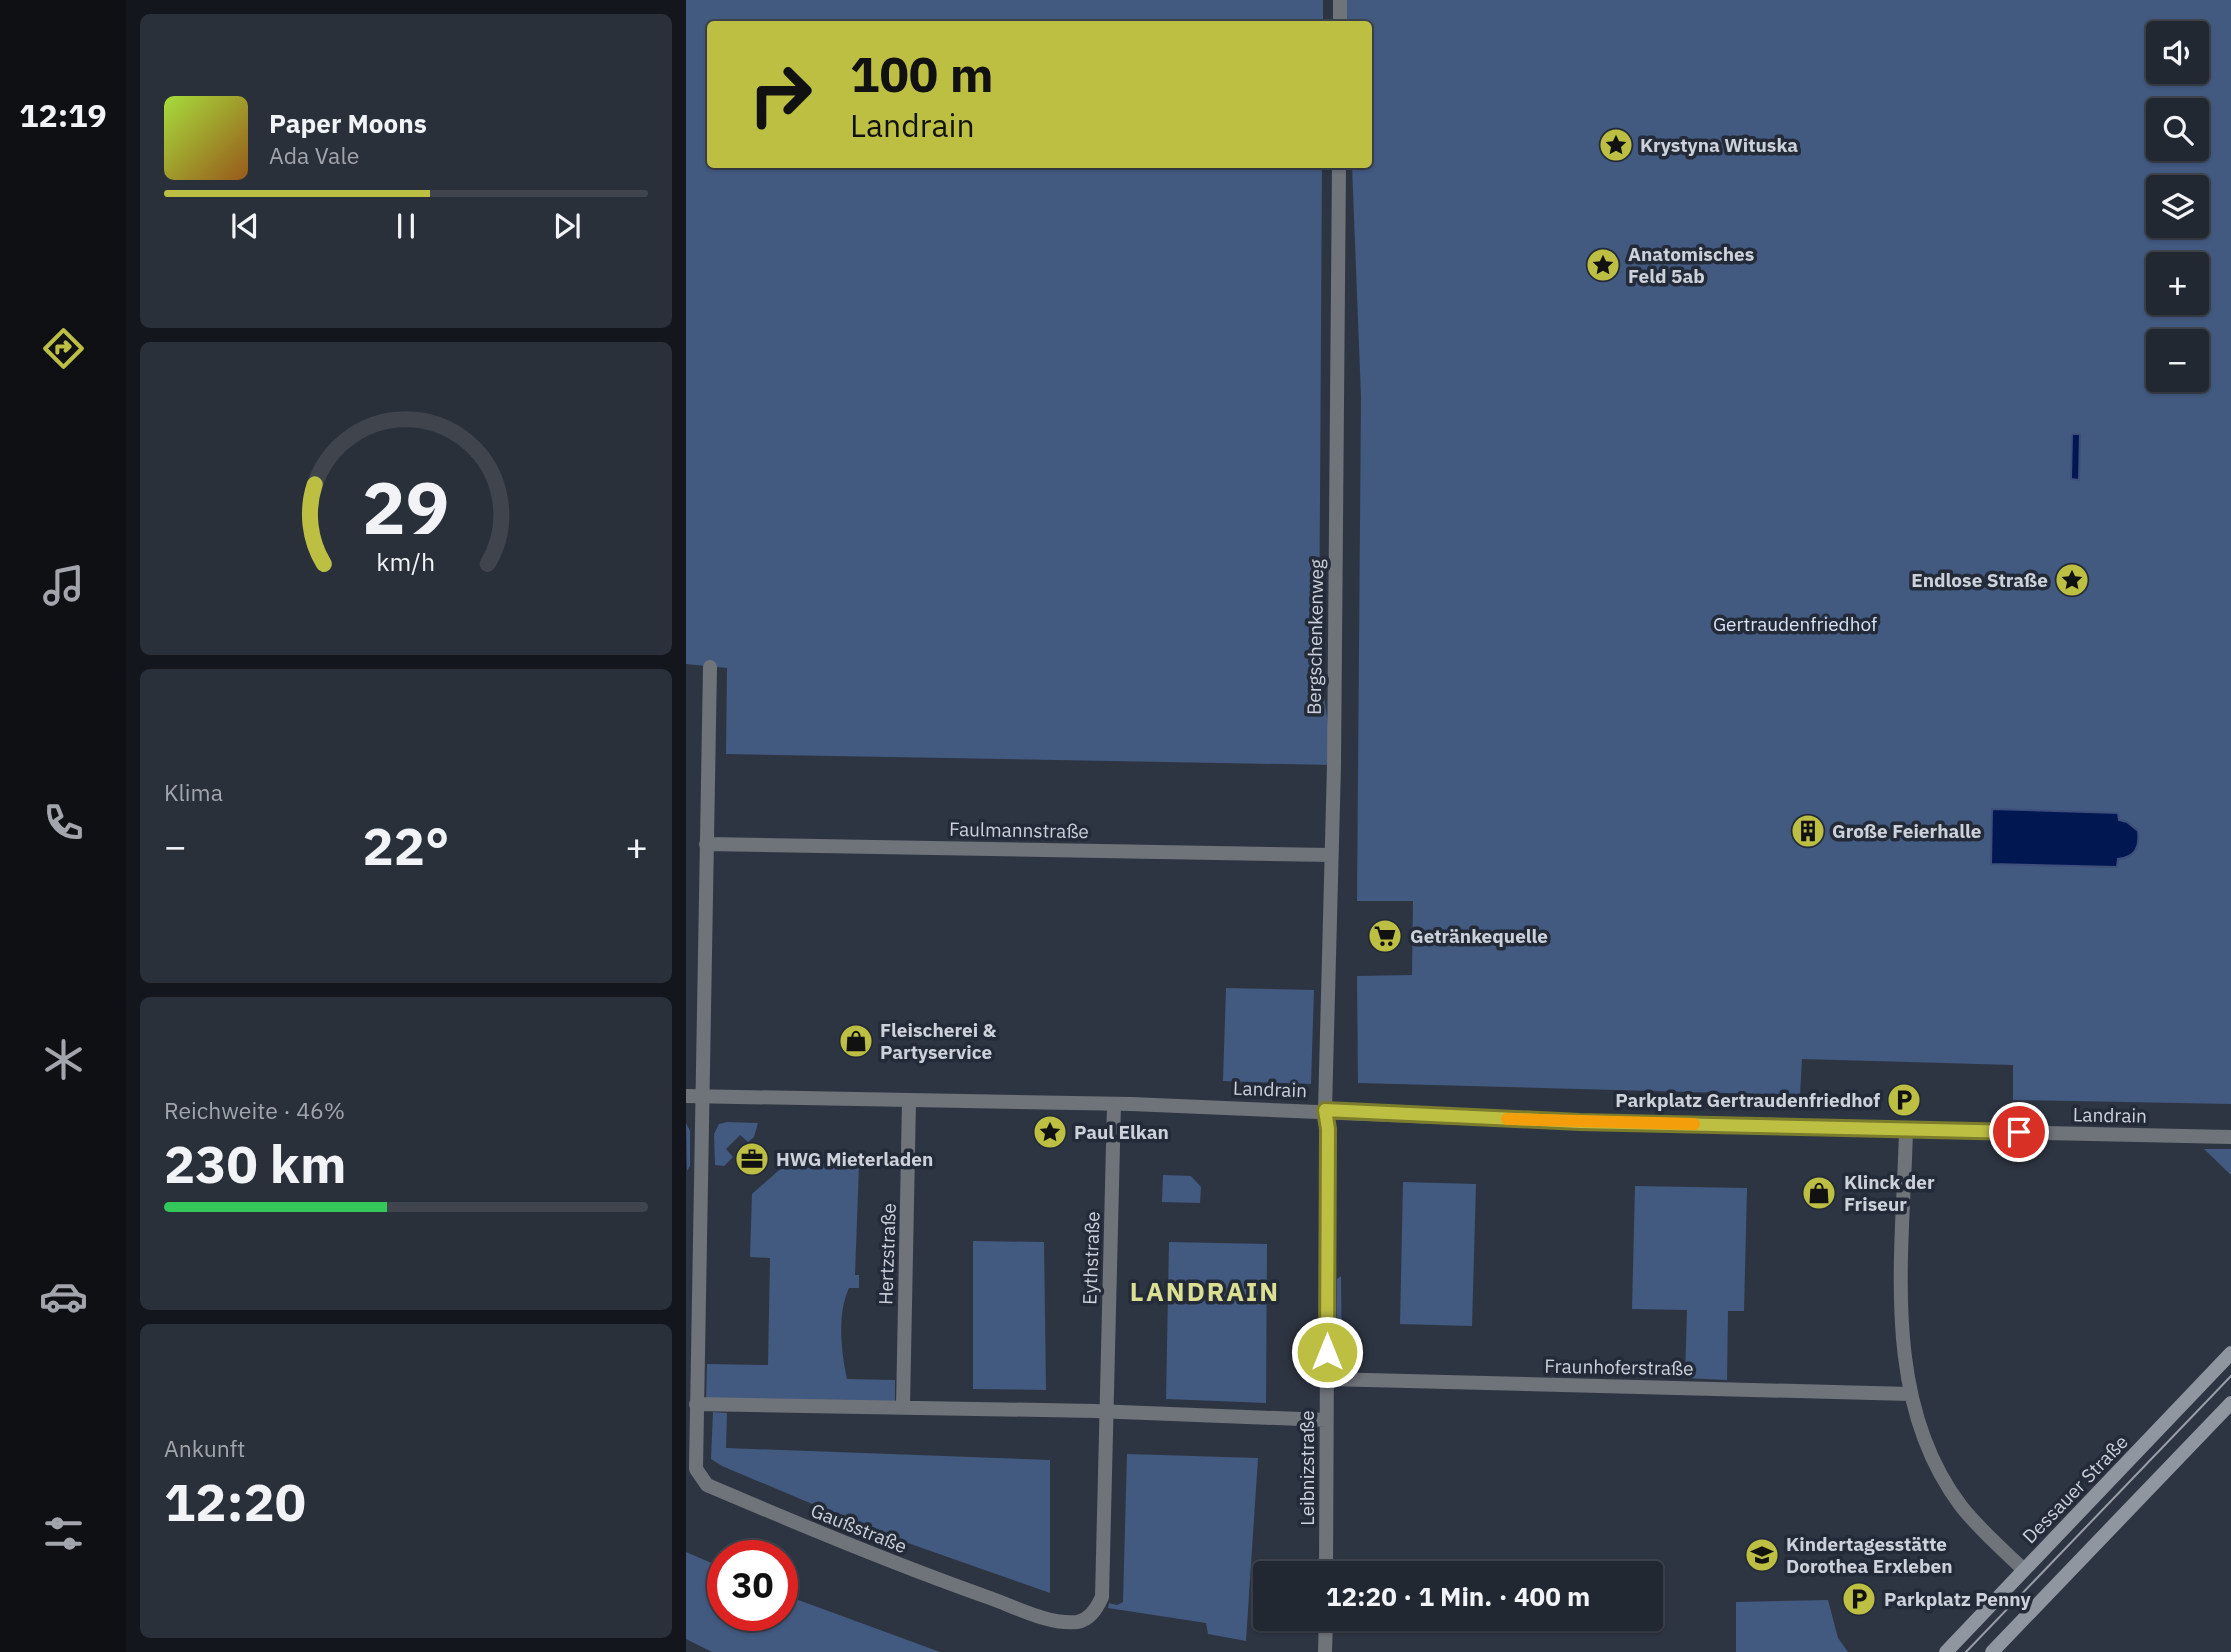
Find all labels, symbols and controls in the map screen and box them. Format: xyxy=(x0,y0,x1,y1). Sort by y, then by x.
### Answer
map controls xyxy=(2146,21,2209,392)
button: sound xyxy=(2146,21,2209,84)
text: 100 m xyxy=(850,42,994,105)
icon: right xyxy=(735,49,826,140)
text: 12:19 xyxy=(19,94,107,136)
button: search xyxy=(2146,98,2209,161)
text: Landrain xyxy=(850,104,975,146)
text: Paper Moons xyxy=(269,106,427,140)
place icon: Krystyna Wituska xyxy=(1597,126,1635,164)
place label: Krystyna Wituska xyxy=(1640,133,1798,157)
text: Ada Vale xyxy=(269,140,359,170)
button: layers xyxy=(2146,175,2209,238)
icon: previous xyxy=(226,207,264,245)
icon: pause xyxy=(387,207,425,245)
icon: next xyxy=(548,207,586,245)
place label: Anatomisches Feld 5ab xyxy=(1628,242,1754,288)
place icon: Anatomisches Feld 5ab xyxy=(1584,246,1622,284)
button: + xyxy=(2146,252,2209,315)
icon: directions xyxy=(39,324,88,373)
button: − xyxy=(2146,329,2209,392)
text: 29 xyxy=(362,460,450,555)
text: km/h xyxy=(377,545,435,578)
street label: Bergschenkenweg xyxy=(1302,559,1328,715)
icon: music xyxy=(39,561,88,610)
place icon: Endlose Straße xyxy=(2053,561,2091,599)
place label: Endlose Straße xyxy=(1911,568,2048,592)
park label: Gertraudenfriedhof xyxy=(1713,612,1877,636)
text: Klima xyxy=(164,777,223,807)
icon: phone xyxy=(39,798,88,847)
text: 22° xyxy=(363,812,449,879)
building icon: Große Feierhalle xyxy=(1789,812,1827,850)
street label: Faulmannstraße xyxy=(949,817,1089,843)
place label: Große Feierhalle xyxy=(1832,819,1981,843)
text: − xyxy=(164,821,187,870)
text: + xyxy=(625,821,648,870)
supermarket icon: Getränkequelle xyxy=(1366,917,1404,955)
place label: Getränkequelle xyxy=(1410,924,1548,948)
place label: Fleischerei & Partyservice xyxy=(880,1018,997,1064)
shop icon: Fleischerei & Partyservice xyxy=(837,1022,875,1060)
icon: climate xyxy=(39,1035,88,1084)
street label: Landrain xyxy=(1233,1076,1307,1102)
parking icon: Parkplatz Gertraudenfriedhof xyxy=(1885,1081,1923,1119)
place label: Parkplatz Gertraudenfriedhof xyxy=(1615,1088,1880,1112)
text: Reichweite · 46% xyxy=(164,1095,345,1125)
pin xyxy=(1989,1102,2049,1162)
street label: Landrain xyxy=(2073,1102,2147,1128)
place icon: Paul Elkan xyxy=(1031,1113,1069,1151)
icon: arrive xyxy=(2000,1113,2038,1151)
place label: Paul Elkan xyxy=(1074,1120,1169,1144)
text: 230 km xyxy=(164,1130,346,1197)
office icon: HWG Mieterladen xyxy=(733,1140,771,1178)
place label: HWG Mieterladen xyxy=(776,1147,933,1171)
place label: Klinck der Friseur xyxy=(1844,1170,1935,1216)
shop icon: Klinck der Friseur xyxy=(1800,1174,1838,1212)
street label: Hertzstraße xyxy=(873,1203,901,1305)
street label: Eythstraße xyxy=(1077,1211,1105,1305)
icon: car xyxy=(39,1272,88,1321)
district label: LANDRAIN xyxy=(1130,1274,1280,1308)
position arrow xyxy=(1290,1315,1364,1389)
street label: Fraunhoferstraße xyxy=(1544,1354,1694,1380)
street label: Leibnizstraße xyxy=(1295,1410,1319,1526)
street label: Dessauer Straße xyxy=(2017,1430,2133,1548)
text: Ankunft xyxy=(164,1433,245,1463)
text: 12:20 xyxy=(164,1468,306,1535)
street label: Gaußstraße xyxy=(807,1498,911,1558)
icon: filters xyxy=(39,1509,88,1558)
place label: Kindertagesstätte Dorothea Erxleben xyxy=(1786,1532,1953,1578)
school or university icon: Kindertagesstätte Dorothea Erxleben xyxy=(1743,1536,1781,1574)
speed limit sign: 30 xyxy=(707,1540,798,1631)
text: 12:20 · 1 Min. · 400 m xyxy=(1326,1579,1590,1613)
parking icon: Parkplatz Penny xyxy=(1840,1580,1878,1618)
place label: Parkplatz Penny xyxy=(1884,1587,2031,1611)

